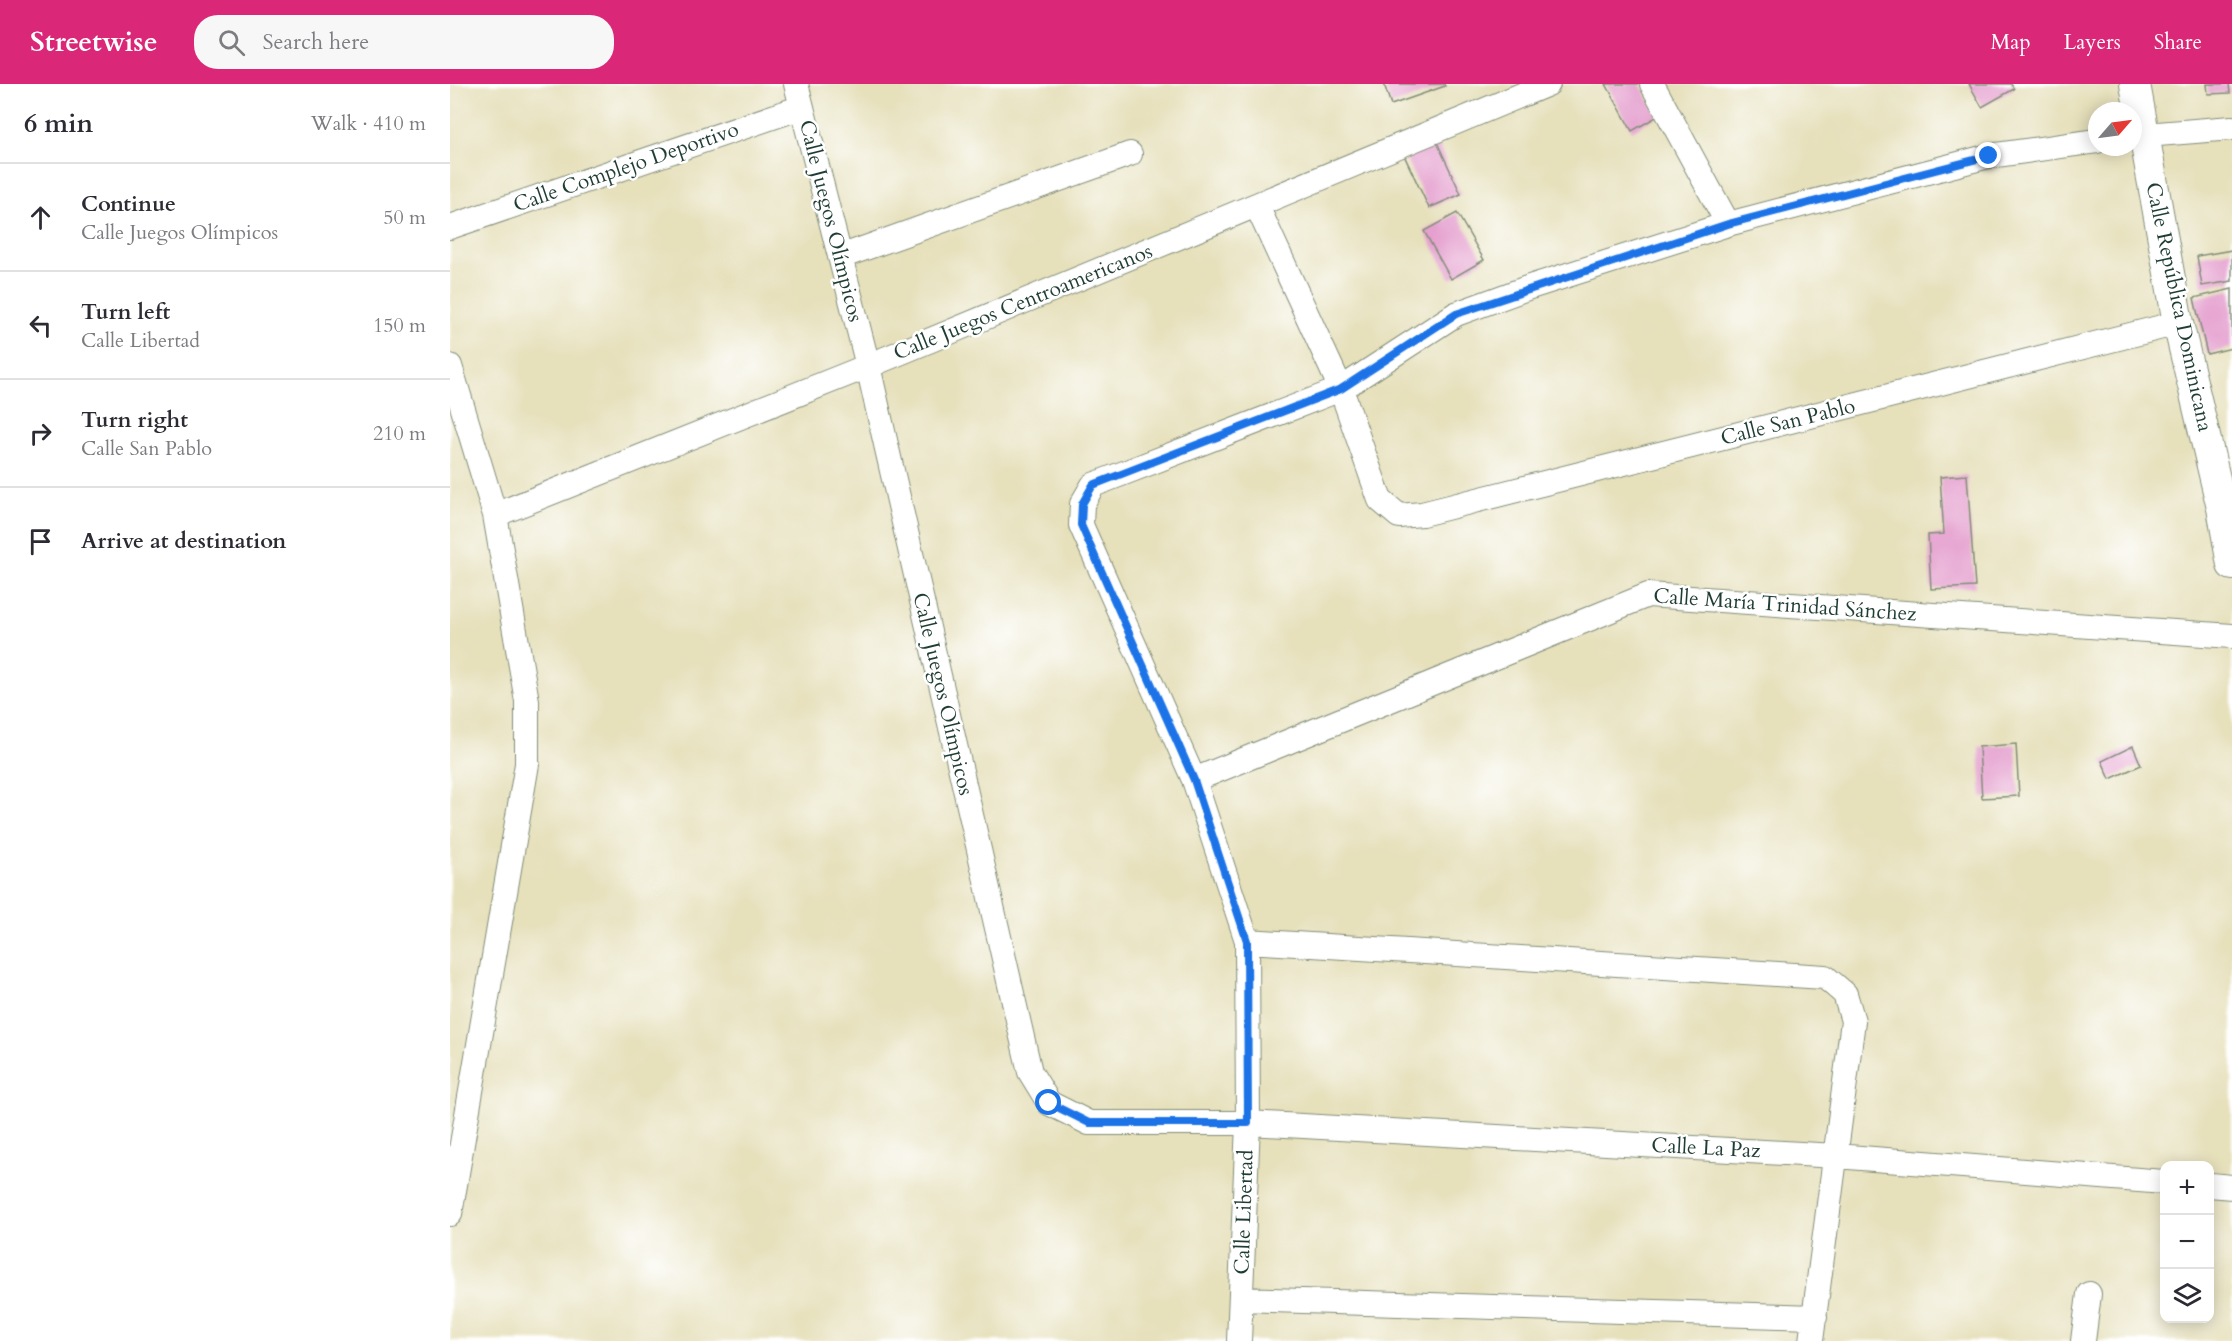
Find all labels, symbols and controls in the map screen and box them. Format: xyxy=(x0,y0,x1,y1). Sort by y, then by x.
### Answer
search box xyxy=(194,15,614,69)
text: Streetwise xyxy=(30,23,158,61)
icon: search xyxy=(215,26,248,59)
text: Search here xyxy=(263,27,369,57)
text: Map xyxy=(1991,28,2031,57)
text: Layers xyxy=(2064,28,2121,57)
text: Share xyxy=(2154,28,2202,57)
north arrow xyxy=(2088,102,2142,156)
text: 6 min xyxy=(24,106,93,141)
text: Walk · 410 m xyxy=(311,110,426,137)
street label: Calle Complejo Deportivo xyxy=(510,115,742,219)
street label: Calle Juegos Olímpicos xyxy=(792,117,870,325)
route end xyxy=(1975,142,2001,168)
street label: Calle República Dominicana xyxy=(2138,180,2220,434)
text: Continue xyxy=(81,189,176,219)
icon: ahead xyxy=(24,201,57,234)
text: 50 m xyxy=(383,204,426,231)
text: Calle Juegos Olímpicos xyxy=(81,219,278,246)
street label: Calle Juegos Centroamericanos xyxy=(889,237,1157,367)
text: Turn left xyxy=(81,297,170,327)
icon: left xyxy=(24,309,57,342)
text: 150 m xyxy=(373,312,426,339)
text: Calle Libertad xyxy=(81,327,200,354)
street label: Calle San Pablo xyxy=(1718,391,1858,453)
text: Turn right xyxy=(81,405,188,435)
icon: right xyxy=(24,417,57,450)
text: 210 m xyxy=(373,420,426,447)
text: Calle San Pablo xyxy=(81,435,212,462)
icon: arrive xyxy=(24,525,57,558)
text: Arrive at destination xyxy=(81,526,286,556)
street label: Calle María Trinidad Sánchez xyxy=(1653,581,1918,629)
street label: Calle Juegos Olímpicos xyxy=(906,590,980,798)
route start xyxy=(1035,1089,1061,1115)
street label: Calle La Paz xyxy=(1651,1131,1762,1165)
street label: Calle Libertad xyxy=(1227,1149,1261,1275)
map controls xyxy=(2160,1161,2214,1323)
button: + xyxy=(2160,1161,2214,1215)
button: − xyxy=(2160,1215,2214,1269)
button: layers xyxy=(2160,1269,2214,1323)

